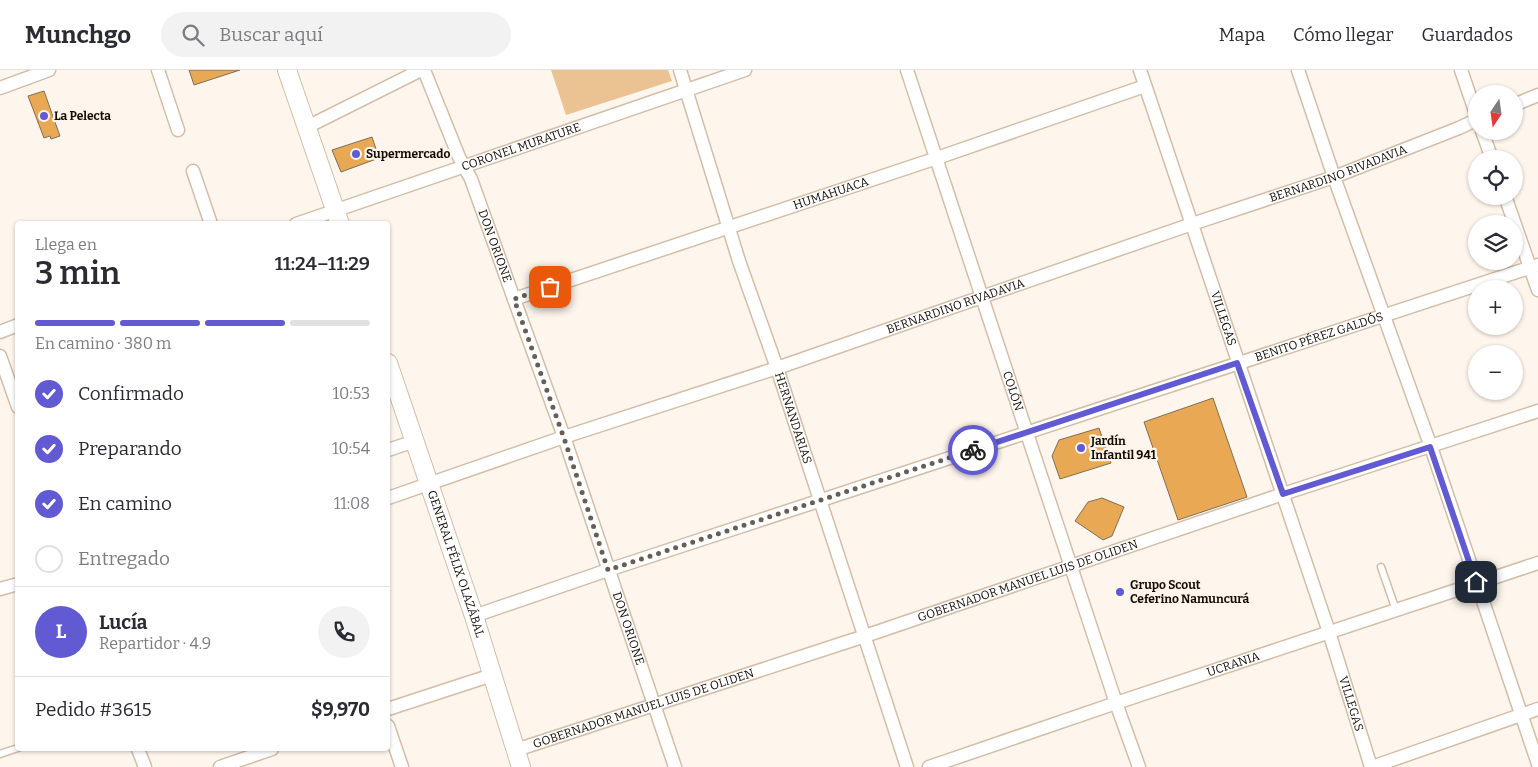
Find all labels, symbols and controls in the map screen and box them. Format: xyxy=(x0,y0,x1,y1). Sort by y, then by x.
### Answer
search box xyxy=(161,12,511,57)
text: Munchgo xyxy=(25,21,131,49)
icon: search xyxy=(179,21,207,49)
text: Buscar aquí xyxy=(219,23,323,46)
text: Mapa xyxy=(1219,24,1265,46)
text: Cómo llegar xyxy=(1293,24,1394,46)
text: Guardados xyxy=(1422,24,1513,46)
north arrow xyxy=(1468,85,1522,140)
map controls xyxy=(1468,85,1523,400)
place label: La Pelecta xyxy=(54,109,111,123)
marker: La Pelecta xyxy=(38,110,50,122)
street label: CORONEL MURATURE xyxy=(460,120,583,174)
street label: BERNARDINO RIVADAVIA xyxy=(1268,142,1409,205)
place label: Supermercado xyxy=(366,147,451,161)
marker: Supermercado xyxy=(350,148,362,160)
button: locate xyxy=(1468,150,1523,205)
street label: HUMAHUACA xyxy=(791,174,871,212)
street label: DON ORIONE xyxy=(476,208,515,284)
button: layers xyxy=(1468,215,1523,270)
text: Llega en xyxy=(35,235,97,254)
text: 11:24–11:29 xyxy=(275,252,370,275)
text: 3 min xyxy=(35,254,120,292)
pin xyxy=(529,266,571,308)
icon: bag xyxy=(536,273,564,301)
street label: BERNARDINO RIVADAVIA xyxy=(885,276,1027,336)
button: + xyxy=(1468,280,1523,335)
street label: VILLEGAS xyxy=(1208,289,1239,348)
street label: BENITO PÉREZ GALDÓS xyxy=(1253,309,1385,364)
text: En camino · 380 m xyxy=(35,334,171,353)
button: − xyxy=(1468,345,1523,400)
street label: COLÓN xyxy=(1000,369,1026,413)
street label: HERNANDARIAS xyxy=(772,370,815,465)
icon: check xyxy=(35,380,63,408)
text: Confirmado xyxy=(78,382,184,405)
text: 10:53 xyxy=(333,384,370,403)
courier xyxy=(948,425,998,475)
place label: Jardín Infantil 941 xyxy=(1090,434,1157,462)
icon: check xyxy=(35,435,63,463)
icon: bike xyxy=(959,436,987,464)
text: Preparando xyxy=(78,437,182,460)
text: 10:54 xyxy=(332,439,370,458)
marker: Jardín Infantil 941 xyxy=(1075,442,1087,454)
street label: GENERAL FÉLIX OLAZÁBAL xyxy=(425,488,487,639)
icon: check xyxy=(35,490,63,518)
text: En camino xyxy=(78,492,172,515)
text: 11:08 xyxy=(334,494,370,513)
street label: GOBERNADOR MANUEL LUIS DE OLIDEN xyxy=(916,537,1140,625)
text: Entregado xyxy=(78,547,170,570)
pin xyxy=(1455,561,1497,603)
icon: home xyxy=(1462,568,1490,596)
place label: Grupo Scout Ceferino Namuncurá xyxy=(1130,578,1250,606)
marker: Grupo Scout Ceferino Namuncurá xyxy=(1114,586,1126,598)
street label: DON ORIONE xyxy=(610,590,647,667)
button: phone xyxy=(318,606,370,658)
text: Lucía xyxy=(99,611,148,634)
text: L xyxy=(56,620,66,643)
text: Repartidor · 4.9 xyxy=(99,634,211,653)
street label: UCRANIA xyxy=(1205,649,1262,679)
street label: GOBERNADOR MANUEL LUIS DE OLIDEN xyxy=(531,666,756,751)
street label: VILLEGAS xyxy=(1336,674,1366,733)
text: Pedido #3615 xyxy=(35,698,152,721)
text: $9,970 xyxy=(311,698,370,721)

